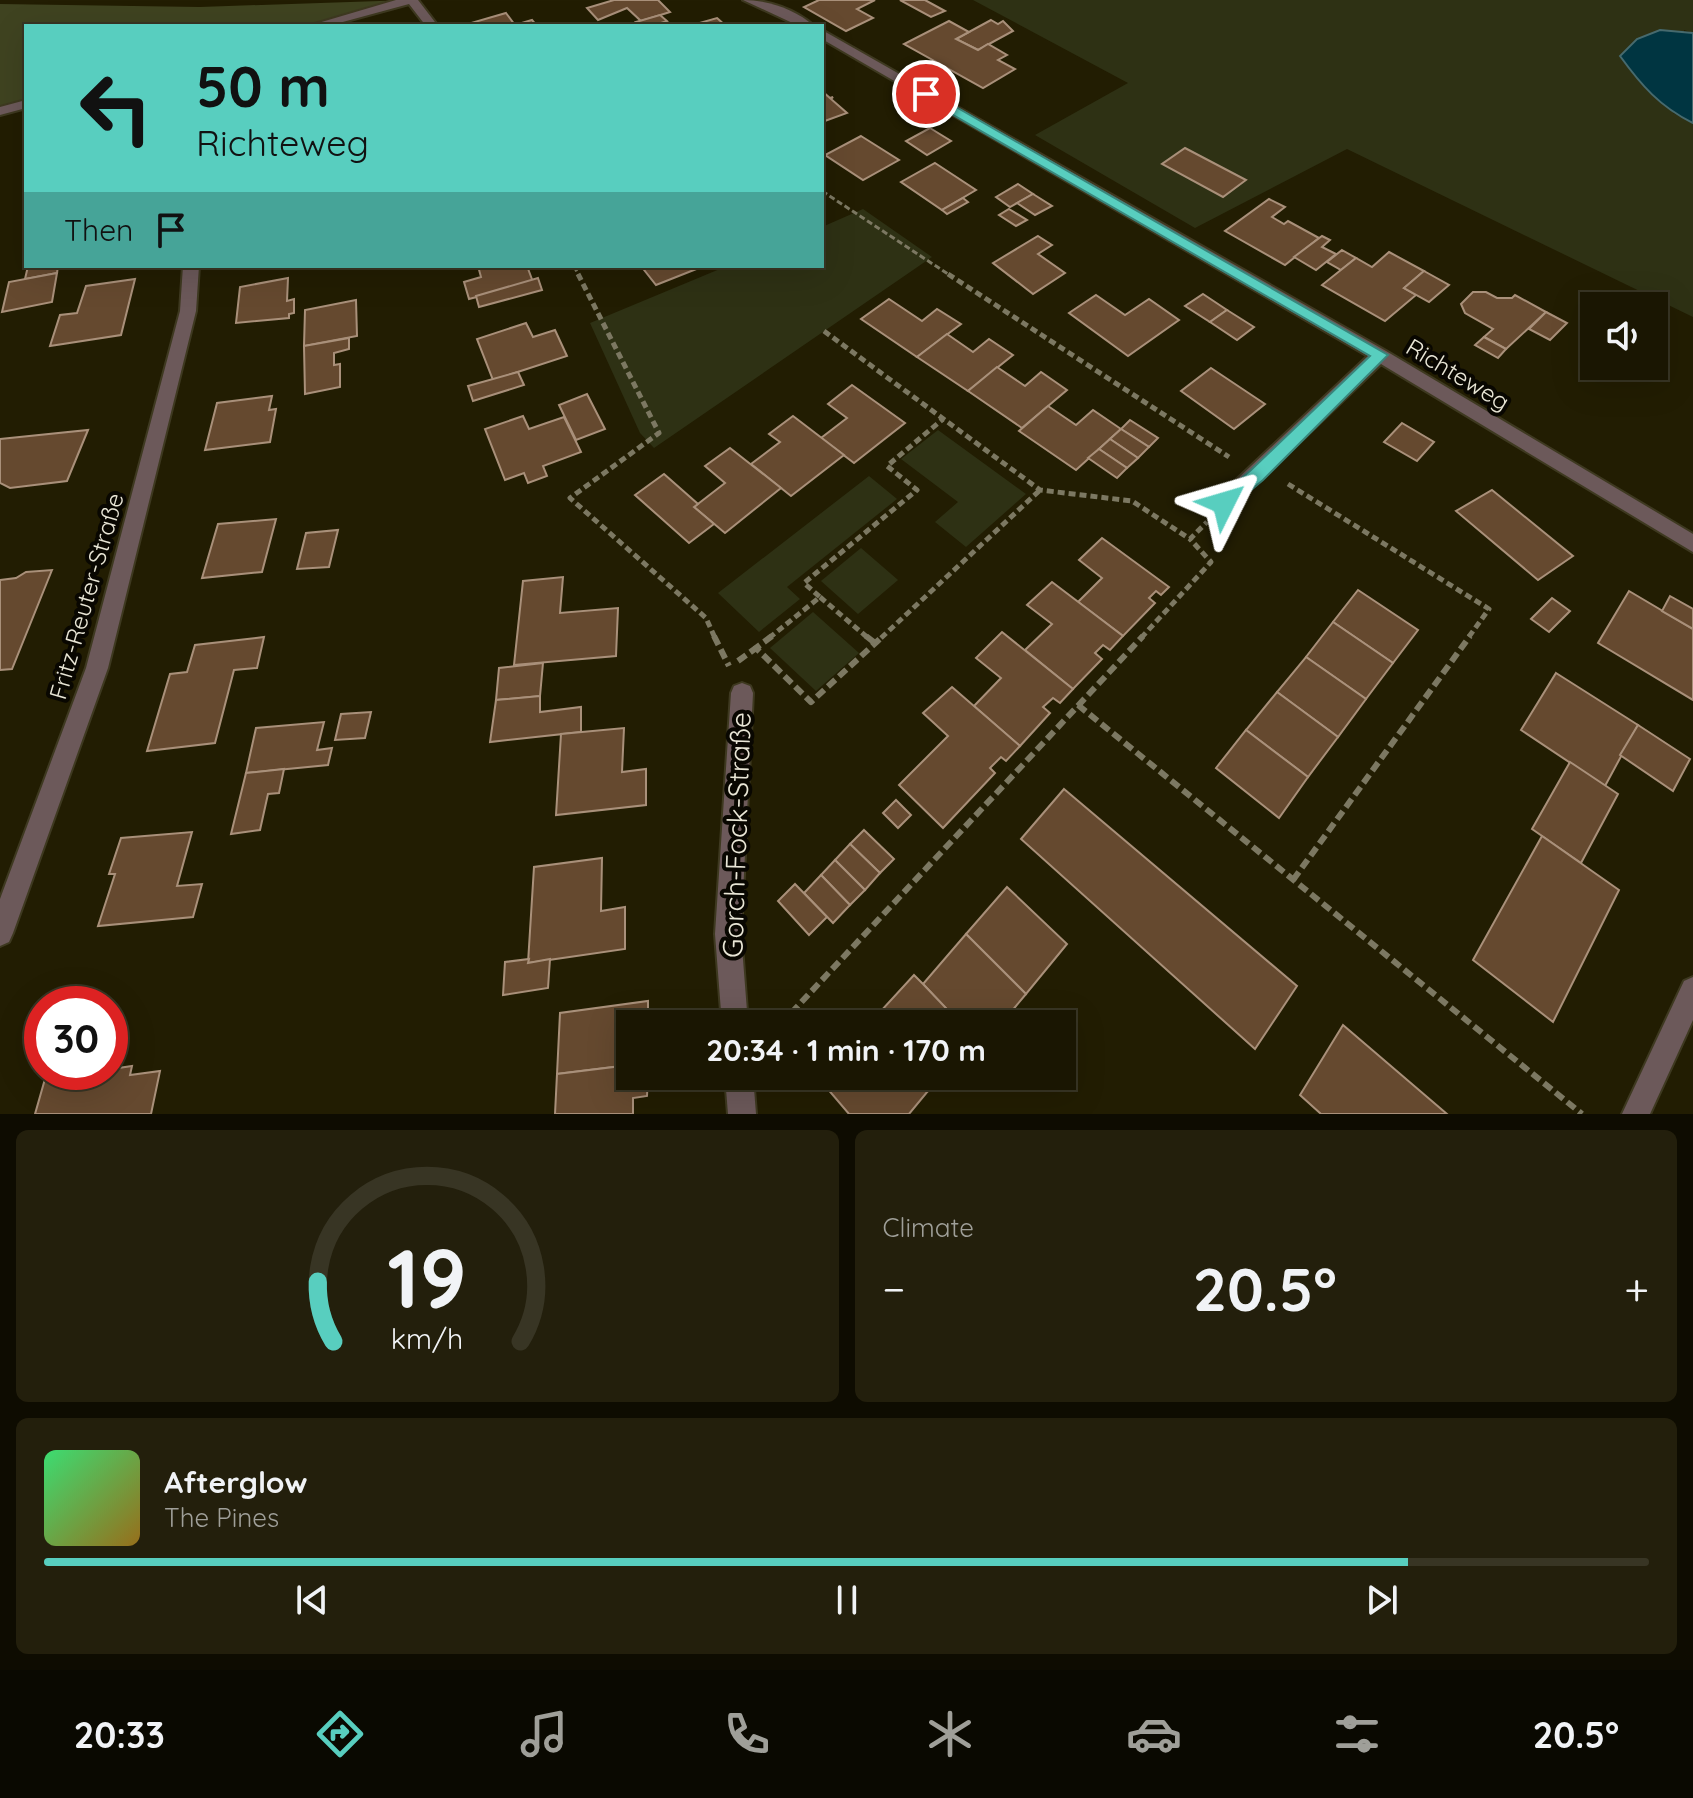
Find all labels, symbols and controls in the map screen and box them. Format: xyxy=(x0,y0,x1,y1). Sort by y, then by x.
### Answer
text: 50 m xyxy=(196,51,330,121)
icon: left xyxy=(64,56,168,160)
pin xyxy=(892,60,960,128)
icon: arrive xyxy=(904,72,948,116)
text: Richteweg xyxy=(196,120,369,165)
icon: arrive xyxy=(149,208,193,252)
text: Then xyxy=(64,211,133,249)
map controls xyxy=(1580,292,1668,380)
button: sound xyxy=(1580,292,1668,380)
street label: Richteweg xyxy=(1401,331,1515,417)
position arrow xyxy=(1182,461,1266,545)
street label: Fritz-Reuter-Straße xyxy=(42,489,130,703)
street label: Gorch-Fock-Straße xyxy=(714,711,758,959)
speed limit sign: 30 xyxy=(24,986,128,1090)
text: 20:34 · 1 min · 170 m xyxy=(706,1031,986,1069)
text: Climate xyxy=(883,1211,974,1244)
text: 19 xyxy=(387,1225,467,1329)
text: 20.5° xyxy=(1193,1251,1337,1326)
text: − xyxy=(883,1261,905,1316)
text: + xyxy=(1624,1261,1649,1316)
text: km/h xyxy=(391,1320,464,1356)
text: Afterglow xyxy=(164,1463,307,1501)
text: The Pines xyxy=(164,1501,279,1534)
icon: previous xyxy=(290,1578,334,1622)
icon: pause xyxy=(825,1578,869,1622)
icon: next xyxy=(1360,1578,1404,1622)
icon: directions xyxy=(312,1706,368,1762)
icon: music xyxy=(516,1706,572,1762)
icon: phone xyxy=(719,1706,775,1762)
icon: climate xyxy=(922,1706,978,1762)
icon: car xyxy=(1126,1706,1182,1762)
icon: filters xyxy=(1329,1706,1385,1762)
text: 20:33 xyxy=(74,1712,165,1757)
text: 20.5° xyxy=(1533,1712,1619,1757)

